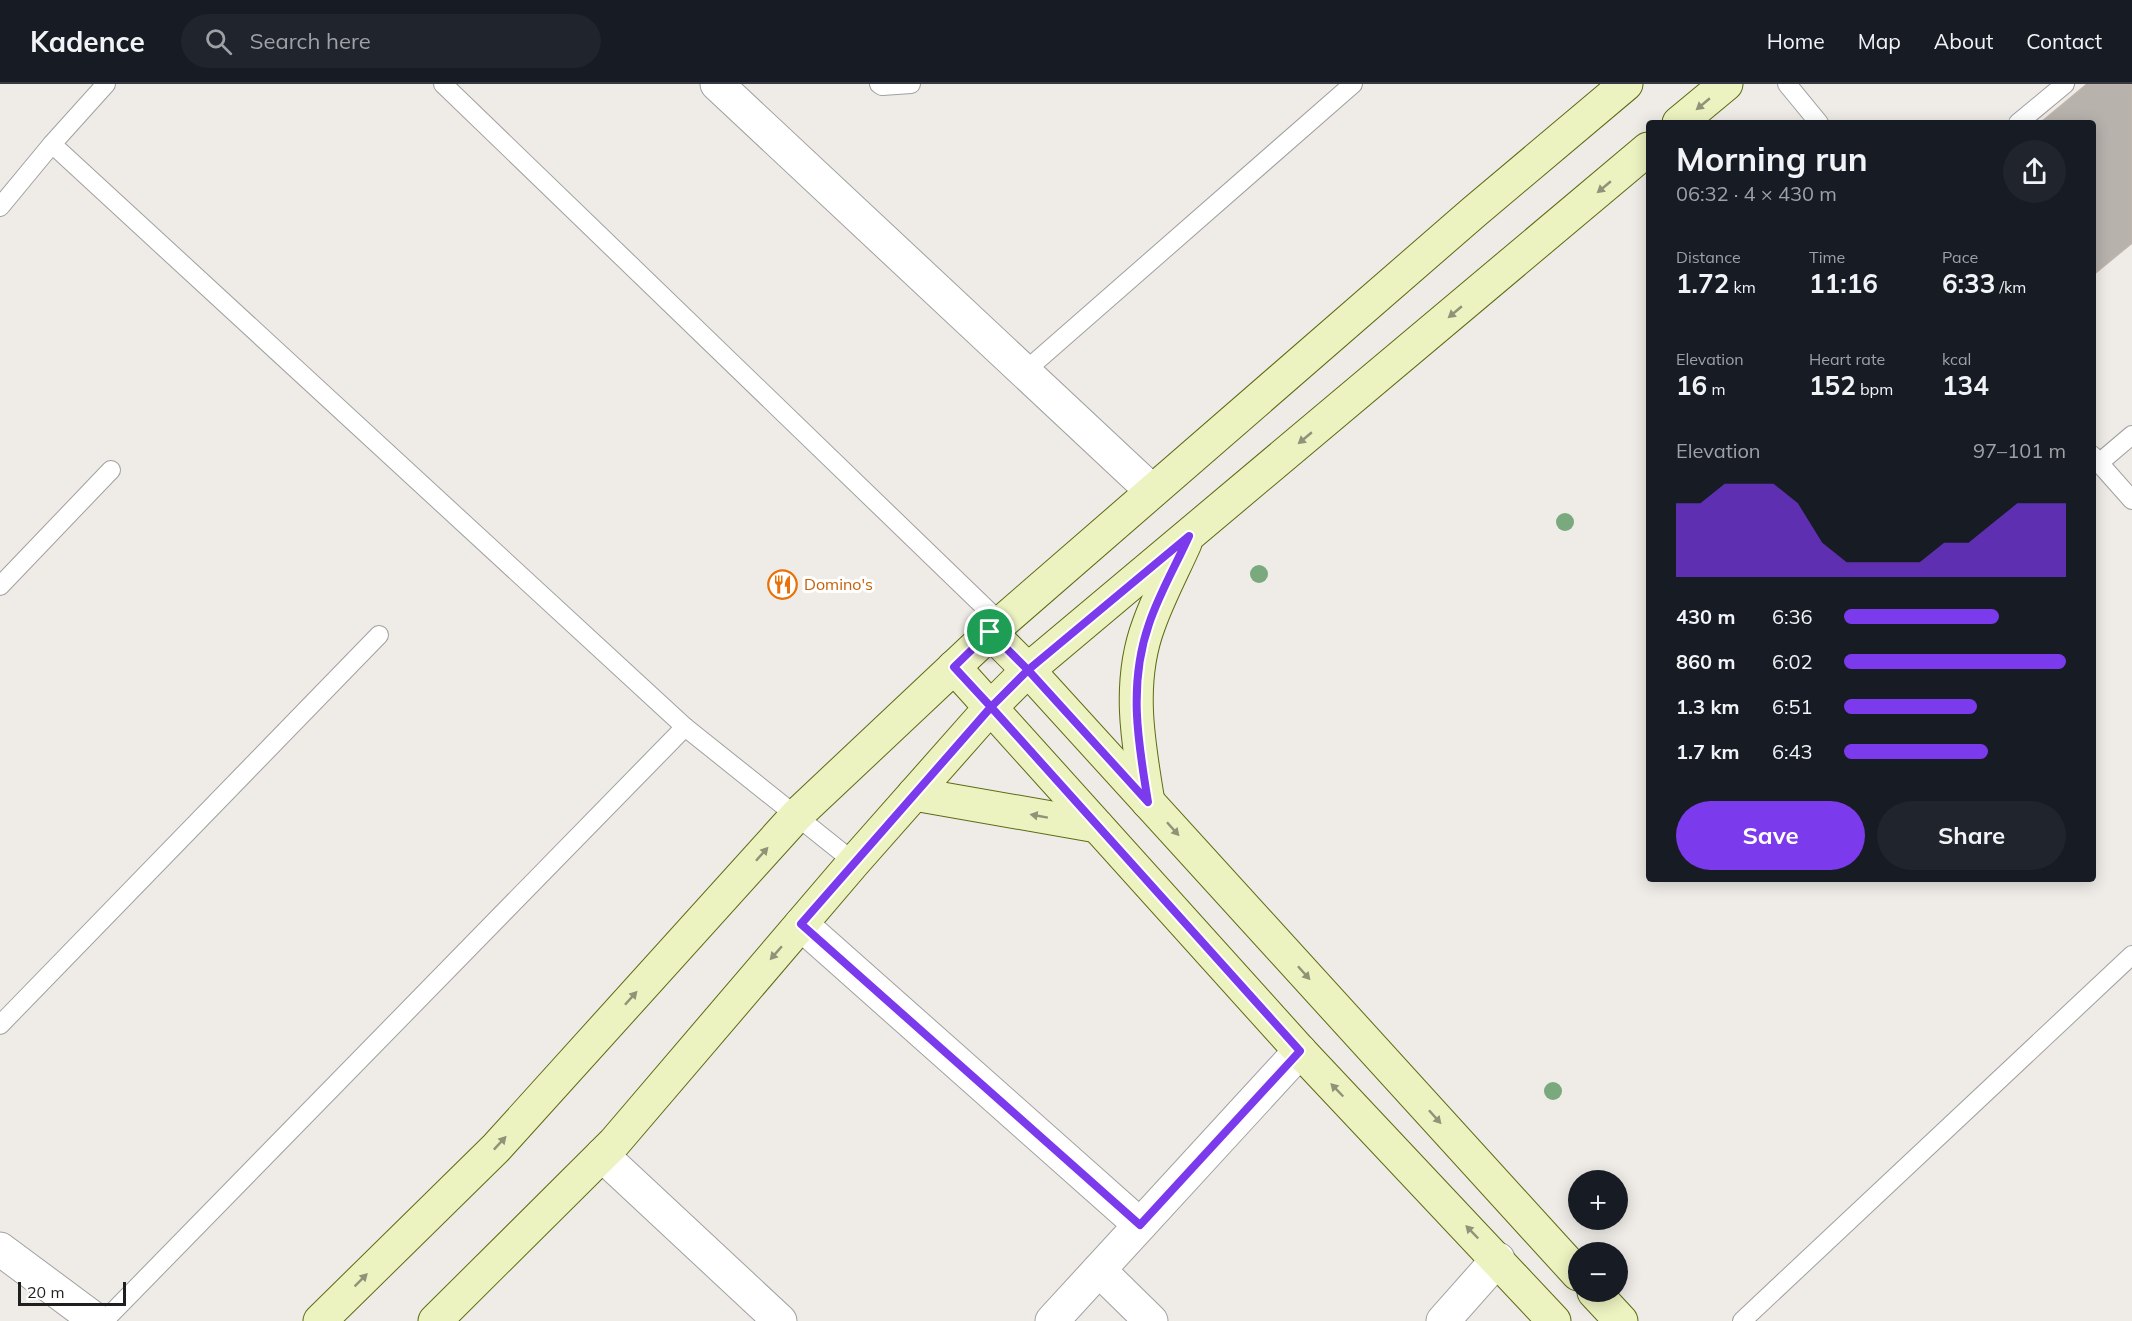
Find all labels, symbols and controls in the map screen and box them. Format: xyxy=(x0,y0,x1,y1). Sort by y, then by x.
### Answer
search box xyxy=(181,14,601,68)
text: Kadence xyxy=(30,24,145,59)
icon: search xyxy=(202,25,235,58)
text: Search here xyxy=(250,27,371,55)
text: Home xyxy=(1767,28,1825,54)
text: Map xyxy=(1858,28,1901,54)
text: About xyxy=(1934,28,1993,54)
text: Contact xyxy=(2026,28,2102,54)
one-way arrow xyxy=(1695,97,1711,110)
text: Morning run xyxy=(1676,138,1868,179)
button: share xyxy=(2003,140,2066,203)
one-way arrow xyxy=(1596,180,1612,193)
text: 06:32 · 4 × 430 m xyxy=(1676,181,1837,206)
text: Distance xyxy=(1676,247,1741,267)
text: Time xyxy=(1809,247,1845,267)
text: Pace xyxy=(1942,247,1978,267)
text: 1.72 xyxy=(1676,267,1729,300)
text: 11:16 xyxy=(1809,267,1878,300)
text: 6:33 xyxy=(1942,267,1995,300)
text: km xyxy=(1729,277,1756,297)
text: /km xyxy=(1995,277,2026,297)
one-way arrow xyxy=(1447,306,1463,319)
text: Elevation xyxy=(1676,349,1744,369)
text: Heart rate xyxy=(1809,349,1885,369)
text: kcal xyxy=(1942,349,1971,369)
text: 16 xyxy=(1676,369,1707,402)
text: 152 xyxy=(1809,369,1856,402)
text: 134 xyxy=(1942,369,1989,402)
text: m xyxy=(1707,379,1725,399)
text: bpm xyxy=(1856,379,1893,399)
one-way arrow xyxy=(1298,431,1313,444)
text: Elevation xyxy=(1676,438,1761,463)
text: 97–101 m xyxy=(1973,438,2066,463)
restaurant icon: Domino's xyxy=(767,568,799,600)
place label: Domino's xyxy=(804,574,873,594)
text: 430 m xyxy=(1676,604,1735,629)
text: 6:36 xyxy=(1772,604,1813,629)
pin xyxy=(964,606,1015,657)
icon: arrive xyxy=(973,615,1006,648)
text: 860 m xyxy=(1676,649,1735,674)
text: 6:02 xyxy=(1772,649,1813,674)
text: 1.3 km xyxy=(1676,694,1739,719)
text: 6:51 xyxy=(1772,694,1813,719)
text: 1.7 km xyxy=(1676,739,1739,764)
text: 6:43 xyxy=(1772,739,1813,764)
button: Save xyxy=(1676,801,1865,870)
button: Share xyxy=(1877,801,2066,870)
one-way arrow xyxy=(1030,811,1049,820)
one-way arrow xyxy=(1166,821,1179,836)
one-way arrow xyxy=(755,847,768,862)
one-way arrow xyxy=(770,945,783,960)
one-way arrow xyxy=(1297,965,1310,980)
one-way arrow xyxy=(624,991,638,1006)
one-way arrow xyxy=(1331,1084,1345,1098)
one-way arrow xyxy=(1428,1110,1442,1124)
one-way arrow xyxy=(493,1136,506,1151)
map controls xyxy=(1568,1170,1628,1302)
button: + xyxy=(1568,1170,1628,1230)
one-way arrow xyxy=(1465,1224,1479,1239)
button: − xyxy=(1568,1242,1628,1302)
one-way arrow xyxy=(354,1273,369,1287)
scale bar xyxy=(18,1279,126,1306)
text: 20 m xyxy=(27,1282,64,1302)

